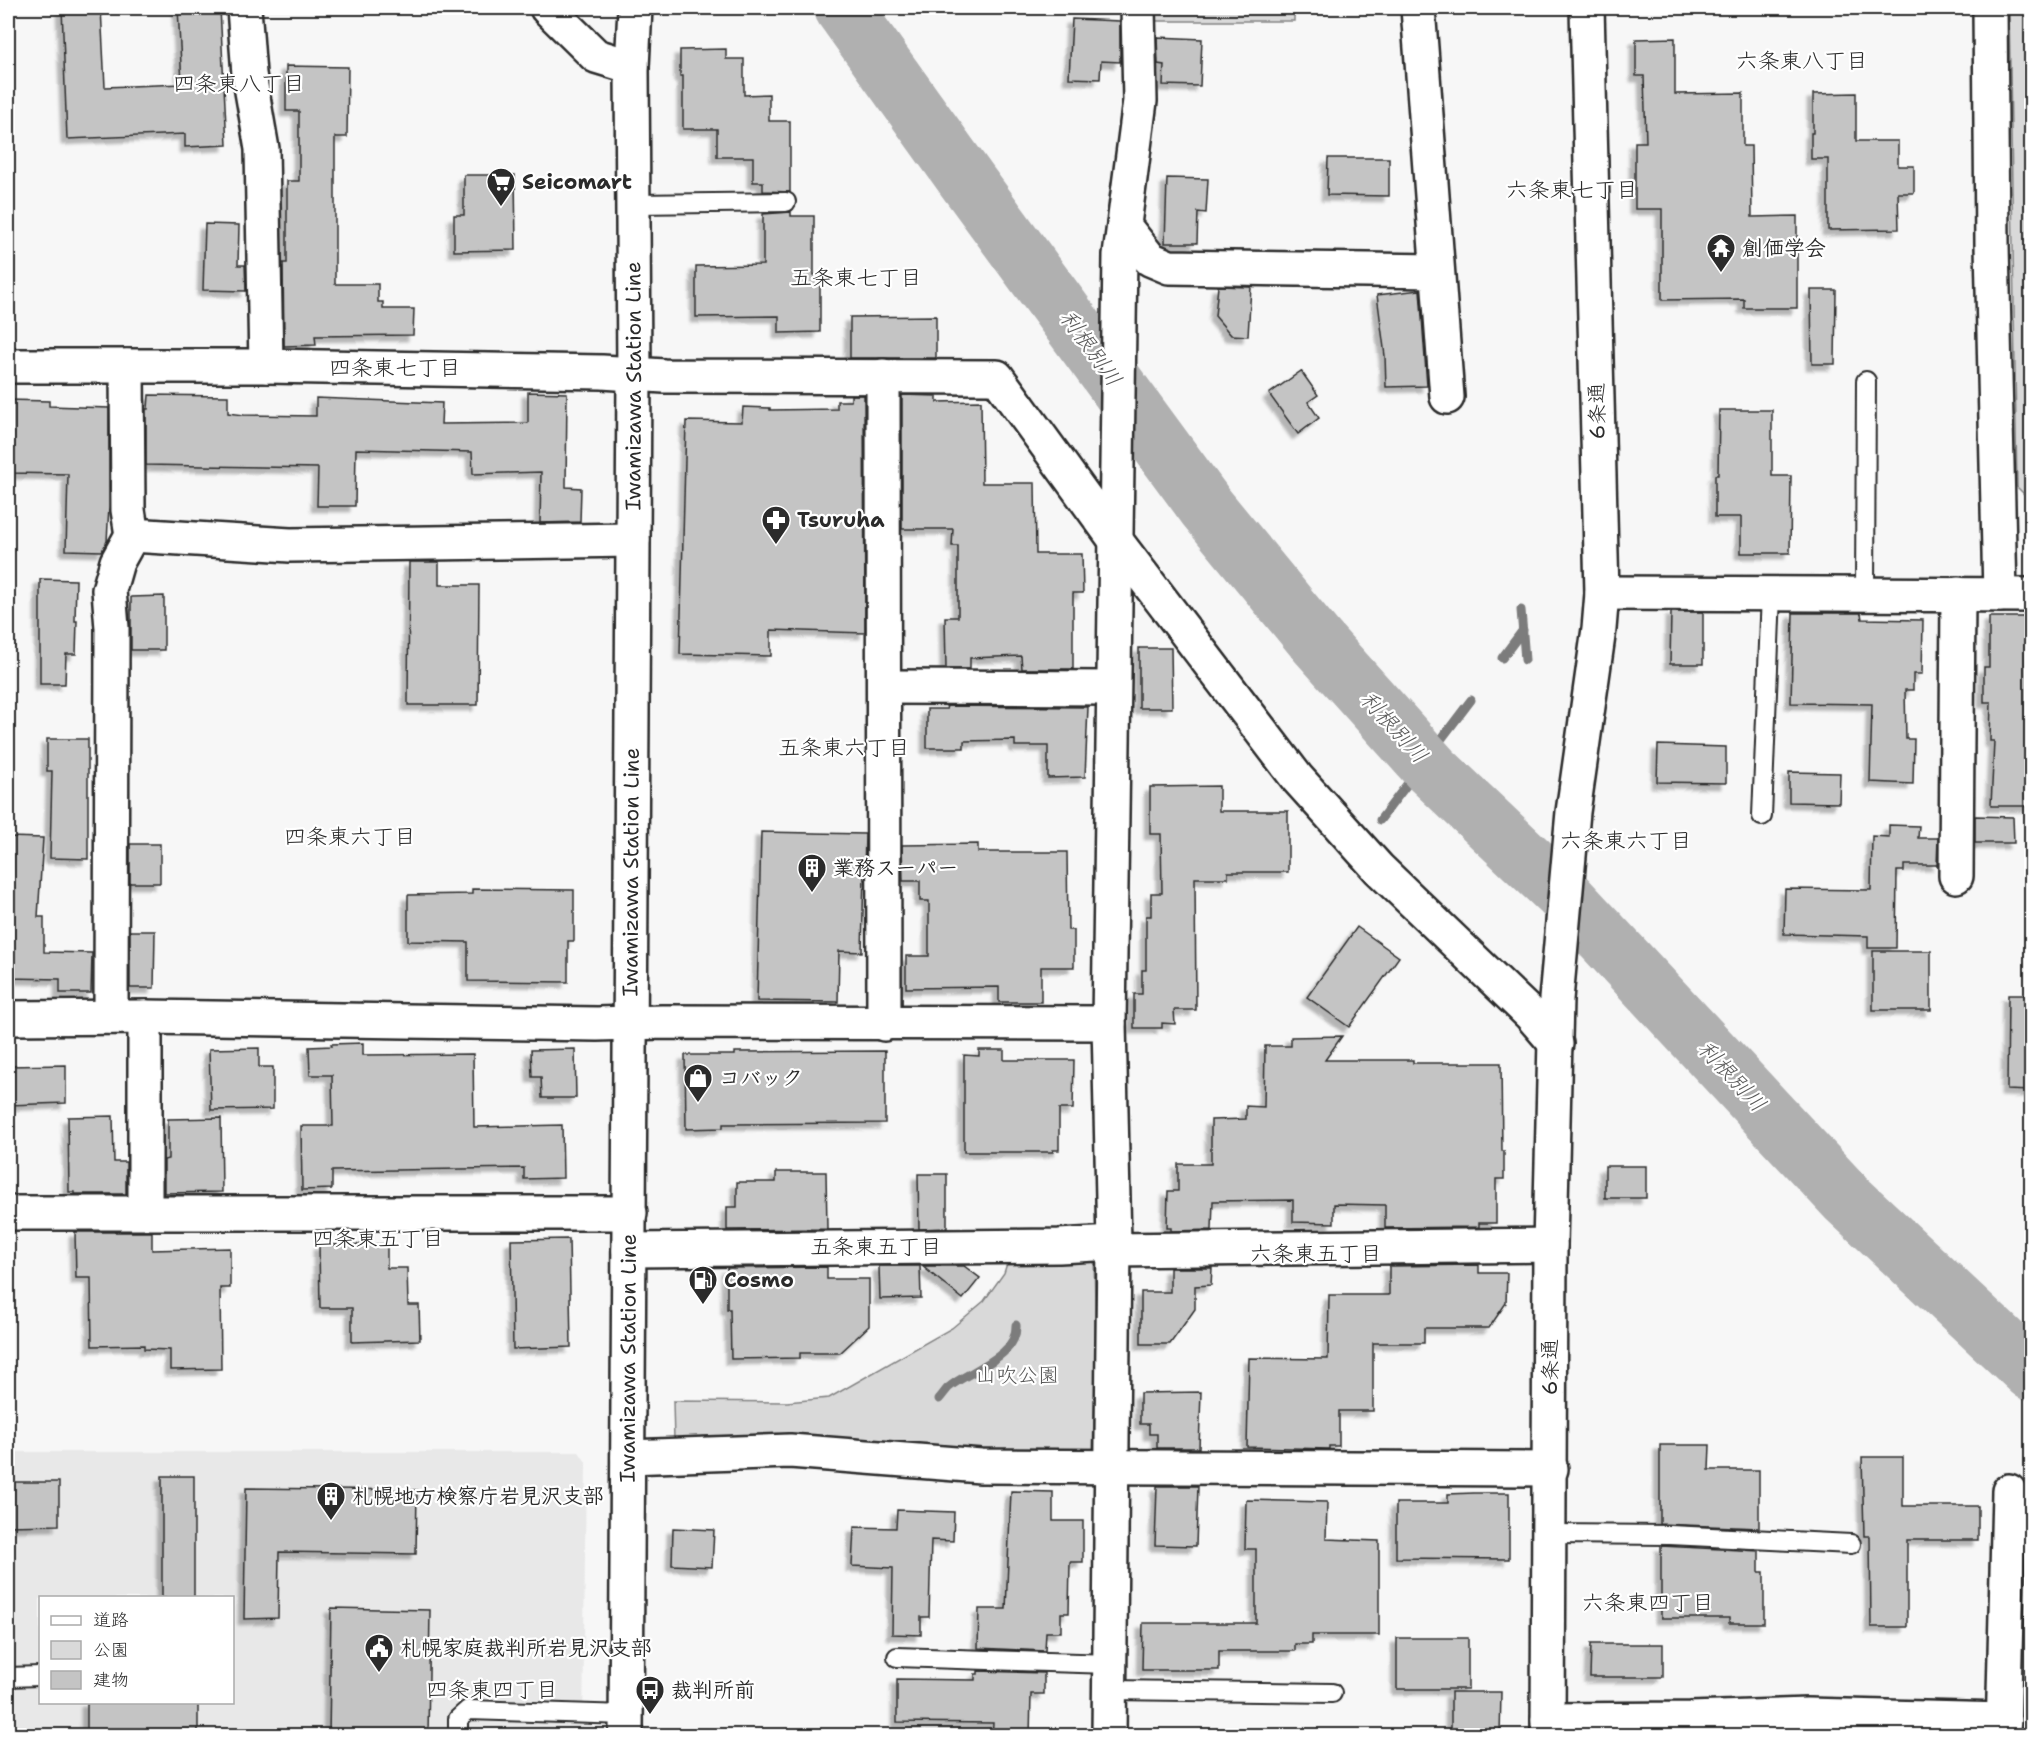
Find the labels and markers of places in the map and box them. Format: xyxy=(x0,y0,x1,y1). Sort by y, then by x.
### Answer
supermarket icon: Seicomart xyxy=(485,166,517,208)
place label: Seicomart xyxy=(522,168,632,196)
temple icon: 創価学会 xyxy=(1705,232,1737,274)
place label: 創価学会 xyxy=(1742,234,1826,262)
pharmacy icon: Tsuruha xyxy=(760,504,792,546)
place label: Tsuruha xyxy=(797,506,885,534)
building icon: 業務スーパー xyxy=(796,852,828,894)
place label: 業務スーパー xyxy=(833,854,958,882)
shop icon: コバック xyxy=(682,1062,714,1104)
place label: コバック xyxy=(719,1064,803,1092)
fuel station icon: Cosmo xyxy=(687,1264,719,1306)
place label: Cosmo xyxy=(724,1266,794,1294)
building icon: 札幌地方検察庁岩見沢支部 xyxy=(315,1480,347,1522)
place label: 札幌地方検察庁岩見沢支部 xyxy=(352,1482,604,1510)
public building icon: 札幌家庭裁判所岩見沢支部 xyxy=(363,1632,395,1674)
place label: 札幌家庭裁判所岩見沢支部 xyxy=(400,1634,652,1662)
bus stop icon: 裁判所前 xyxy=(634,1674,666,1716)
place label: 裁判所前 xyxy=(671,1676,755,1704)

